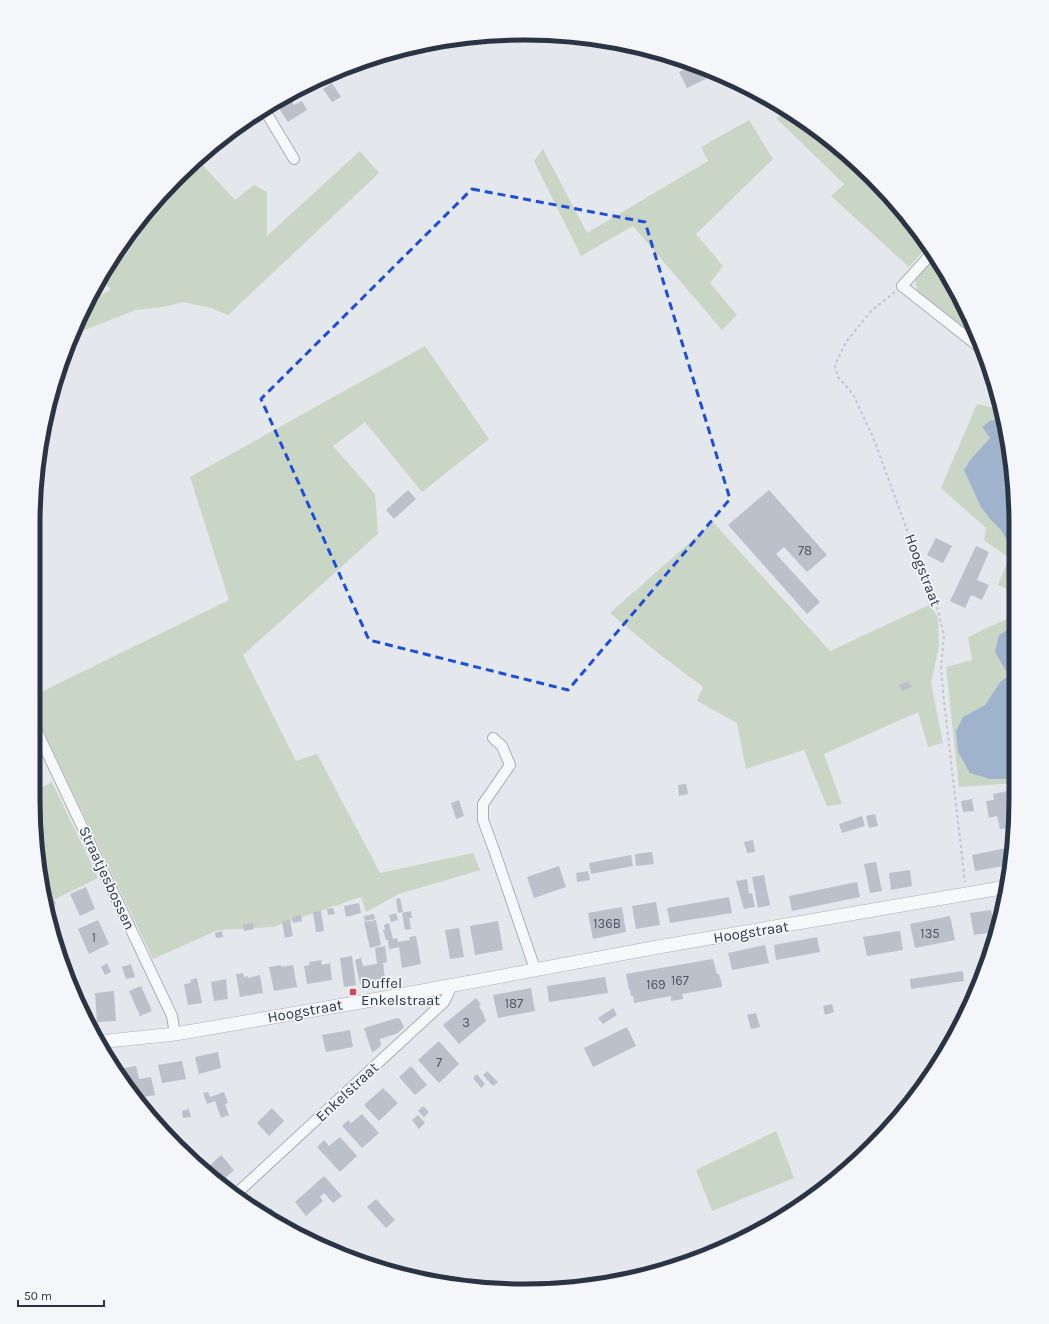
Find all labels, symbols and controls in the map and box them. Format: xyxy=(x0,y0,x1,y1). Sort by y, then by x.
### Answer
street label: Hoogstraat xyxy=(901,531,945,609)
house number: 78 xyxy=(798,543,812,558)
street label: Straatjesbossen xyxy=(75,823,139,933)
house number: 136B xyxy=(593,916,621,931)
street label: Hoogstraat xyxy=(712,917,790,947)
house number: 135 xyxy=(920,926,940,941)
house number: 1 xyxy=(92,930,96,945)
house number: 167 xyxy=(671,973,689,988)
place label: Duffel Enkelstraat xyxy=(361,974,440,1009)
house number: 169 xyxy=(646,977,666,992)
marker: Duffel Enkelstraat xyxy=(348,987,358,997)
street label: Hoogstraat xyxy=(266,995,344,1026)
house number: 187 xyxy=(505,996,523,1011)
house number: 3 xyxy=(462,1015,470,1030)
house number: 7 xyxy=(436,1055,442,1070)
street label: Enkelstraat xyxy=(312,1058,382,1125)
scale bar xyxy=(18,1282,104,1308)
text: 50 m xyxy=(24,1289,52,1303)

